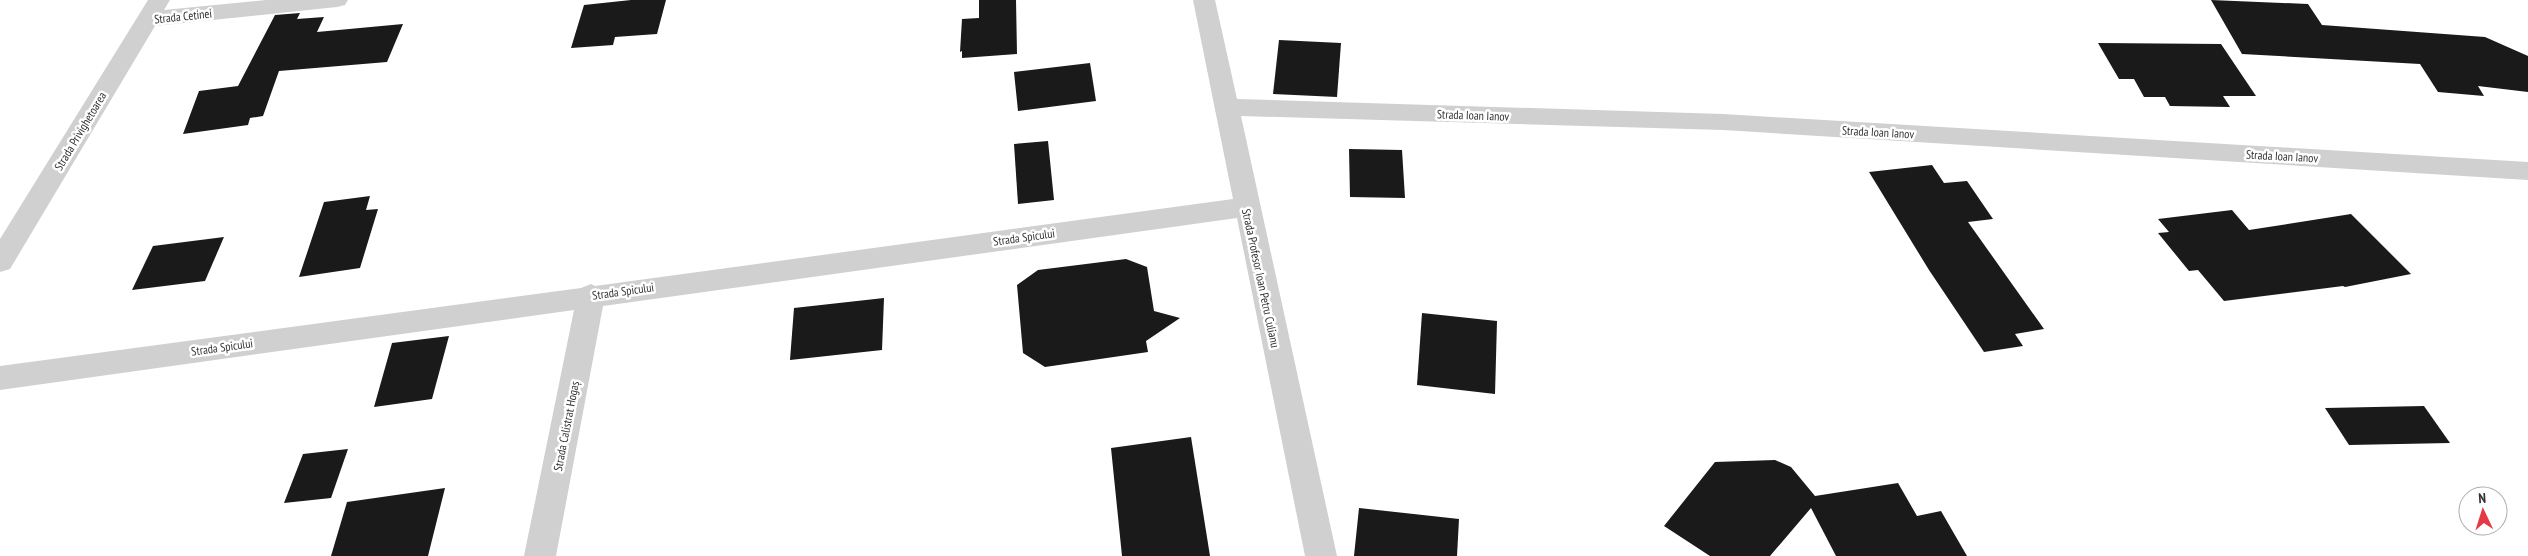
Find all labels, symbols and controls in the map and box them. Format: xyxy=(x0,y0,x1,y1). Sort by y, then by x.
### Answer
street label: Strada Cetinei xyxy=(153,6,213,26)
street label: Strada Privighetoarea xyxy=(51,89,109,173)
street label: Strada Ioan Ianov xyxy=(1437,106,1510,124)
street label: Strada Ioan Ianov xyxy=(1842,123,1915,141)
street label: Strada Ioan Ianov xyxy=(2246,147,2319,165)
street label: Strada Profesor Ioan Petru Culianu xyxy=(1239,207,1283,349)
street label: Strada Spicului xyxy=(992,225,1056,249)
street label: Strada Spicului xyxy=(591,279,655,303)
street label: Strada Spicului xyxy=(190,335,254,359)
street label: Strada Calistrat Hogaș xyxy=(550,380,582,472)
north arrow xyxy=(2458,486,2508,536)
text: N xyxy=(2478,489,2486,507)

